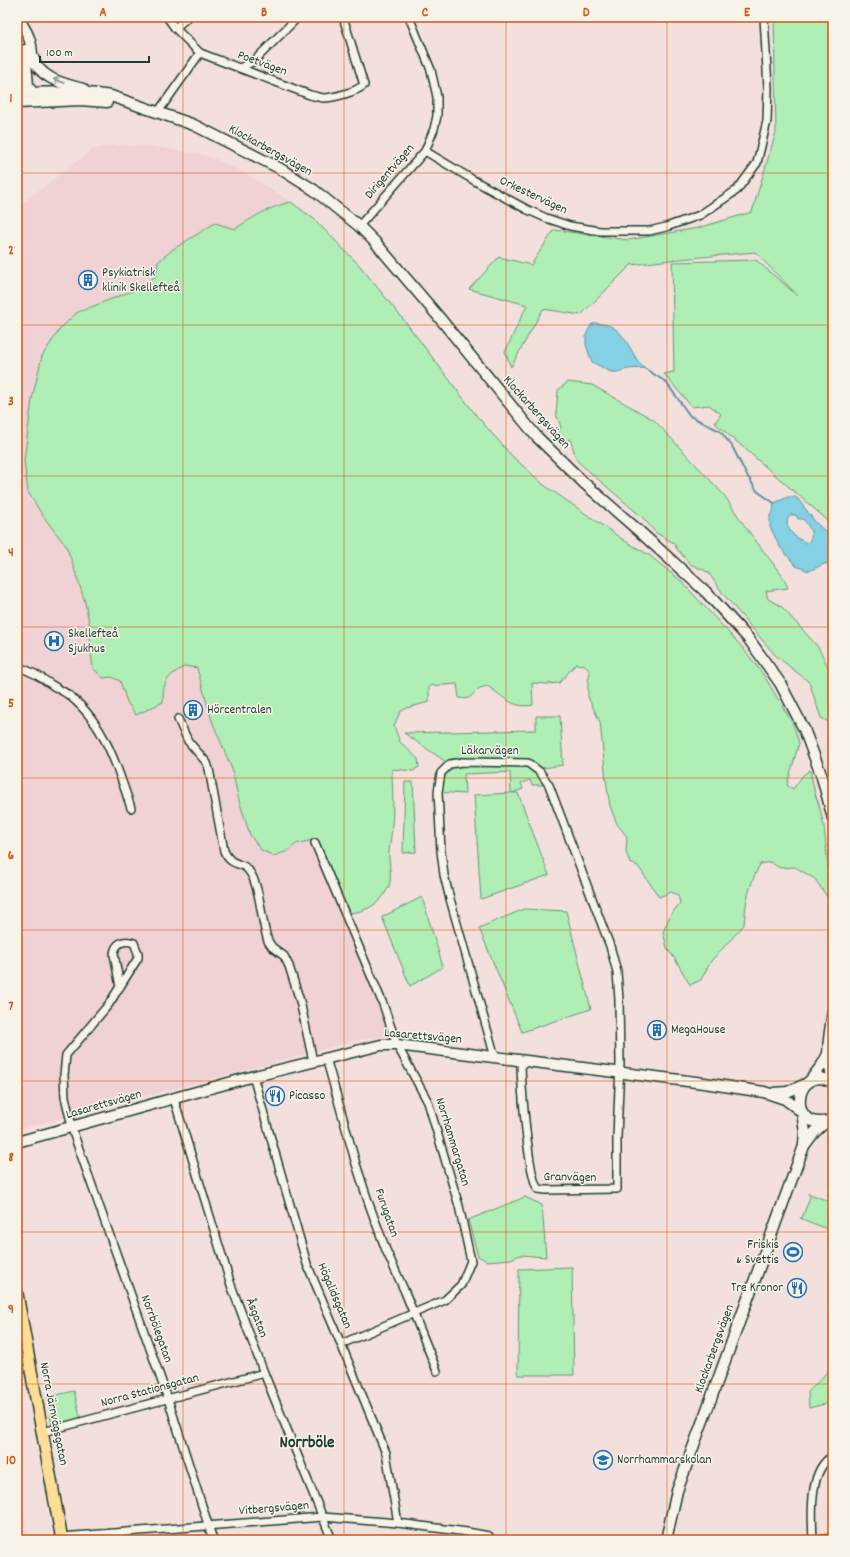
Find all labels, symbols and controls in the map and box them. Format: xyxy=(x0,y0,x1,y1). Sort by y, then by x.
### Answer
text: A xyxy=(99,4,107,23)
text: B xyxy=(261,4,267,23)
text: C xyxy=(422,4,429,23)
text: D xyxy=(583,4,590,23)
text: E xyxy=(744,4,751,23)
scale bar xyxy=(40,38,149,64)
text: 100 m xyxy=(46,45,73,62)
street label: Poetvägen xyxy=(235,46,289,82)
one-way arrow xyxy=(54,77,66,85)
text: 1 xyxy=(10,90,13,109)
street label: Klockarbergsvägen xyxy=(225,120,315,182)
street label: Dirigentvägen xyxy=(361,140,419,204)
street label: Orkestervägen xyxy=(496,172,570,220)
text: 2 xyxy=(8,242,14,261)
place label: Psykiatrisk klinik Skellefteå xyxy=(102,264,180,298)
building icon: Psykiatrisk klinik Skellefteå xyxy=(77,269,99,291)
street label: Klockarbergsvägen xyxy=(498,372,574,454)
text: 3 xyxy=(8,393,14,412)
text: 4 xyxy=(8,544,14,563)
place label: Skellefteå Sjukhus xyxy=(68,625,119,659)
hospital icon: Skellefteå Sjukhus xyxy=(43,630,65,652)
text: 5 xyxy=(8,695,14,714)
building icon: Hörcentralen xyxy=(182,699,204,721)
place label: Hörcentralen xyxy=(207,701,272,720)
street label: Läkarvägen xyxy=(461,742,519,761)
text: 6 xyxy=(8,847,15,866)
text: 7 xyxy=(9,998,14,1017)
building icon: MegaHouse xyxy=(646,1019,668,1041)
place label: MegaHouse xyxy=(671,1021,726,1040)
street label: Lasarettsvägen xyxy=(383,1024,463,1050)
street label: Lasarettsvägen xyxy=(64,1085,144,1125)
restaurant icon: Picasso xyxy=(264,1085,286,1107)
place label: Picasso xyxy=(289,1087,326,1106)
street label: Norrhammargatan xyxy=(430,1096,474,1188)
text: 8 xyxy=(8,1149,14,1168)
street label: Granvägen xyxy=(543,1168,597,1188)
street label: Furugatan xyxy=(369,1186,403,1240)
place label: Friskis & Svettis xyxy=(736,1236,779,1270)
sports icon: Friskis & Svettis xyxy=(782,1241,804,1263)
street label: Högalidsgatan xyxy=(312,1260,356,1332)
restaurant icon: Tre Kronor xyxy=(786,1277,808,1299)
place label: Tre Kronor xyxy=(731,1279,783,1298)
street label: Norrbölegatan xyxy=(135,1292,177,1366)
street label: Åsgatan xyxy=(240,1296,272,1340)
text: 9 xyxy=(8,1301,14,1320)
street label: Klockarbergsvägen xyxy=(690,1302,740,1396)
street label: Norra Järnvägsgatan xyxy=(34,1361,72,1467)
street label: Norra Stationsgatan xyxy=(99,1369,201,1413)
district label: Norrböle xyxy=(279,1432,335,1456)
school or university icon: Norrhammarskolan xyxy=(592,1449,614,1471)
place label: Norrhammarskolan xyxy=(617,1451,711,1470)
text: 10 xyxy=(6,1452,16,1471)
street label: Vitbergsvägen xyxy=(238,1496,310,1522)

